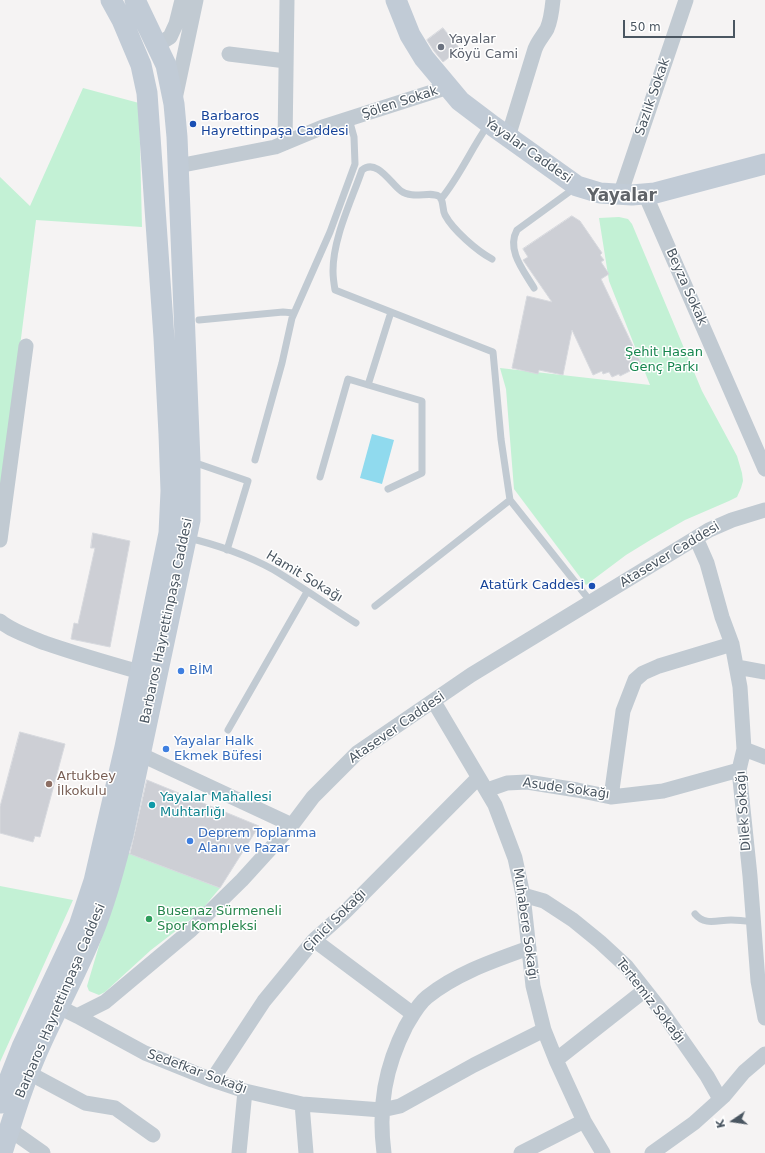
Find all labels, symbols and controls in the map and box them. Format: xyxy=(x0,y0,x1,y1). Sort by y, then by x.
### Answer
scale bar xyxy=(625,12,737,38)
text: 50 m xyxy=(630,20,661,34)
place label: Yayalar Köyü Cami xyxy=(449,32,518,63)
marker: Yayalar Köyü Cami xyxy=(436,42,446,52)
street label: Sazlık Sokak xyxy=(632,56,674,138)
street label: Şölen Sokak xyxy=(360,83,440,123)
place label: Barbaros Hayrettinpaşa Caddesi xyxy=(201,109,349,140)
street label: Yayalar Caddesi xyxy=(481,115,575,187)
marker: Barbaros Hayrettinpaşa Caddesi xyxy=(188,119,198,129)
district label: Yayalar xyxy=(587,187,657,207)
street label: Beyza Sokak xyxy=(662,246,710,328)
park label: Şehit Hasan Genç Parkı xyxy=(625,345,703,376)
street label: Barbaros Hayrettinpaşa Caddesi xyxy=(138,517,196,725)
street label: Atasever Caddesi xyxy=(617,519,723,591)
street label: Hamit Sokağı xyxy=(263,548,345,606)
place label: Atatürk Caddesi̇ xyxy=(480,578,584,594)
marker: Atatürk Caddesi̇ xyxy=(587,581,597,591)
place label: BİM xyxy=(189,663,213,679)
marker: BİM xyxy=(176,666,186,676)
street label: Atasever Caddesi xyxy=(346,689,448,767)
place label: Yayalar Halk Ekmek Büfesi xyxy=(174,734,262,765)
marker: Yayalar Halk Ekmek Büfesi xyxy=(161,744,171,754)
place label: Artukbey İlkokulu xyxy=(57,769,116,800)
street label: Dilek Sokağı xyxy=(733,770,755,852)
street label: Asude Sokağı xyxy=(522,775,610,803)
marker: Artukbey İlkokulu xyxy=(44,779,54,789)
place label: Yayalar Mahallesi Muhtarlığı xyxy=(160,790,272,821)
marker: Yayalar Mahallesi Muhtarlığı xyxy=(147,800,157,810)
place label: Deprem Toplanma Alanı ve Pazar xyxy=(198,826,316,857)
marker: Deprem Toplanma Alanı ve Pazar xyxy=(185,836,195,846)
street label: Muhabere Sokağı xyxy=(509,867,541,981)
street label: Çinici Sokağı xyxy=(300,886,370,956)
street label: Barbaros Hayrettinpaşa Caddesi xyxy=(13,901,109,1101)
place label: Busenaz Sürmeneli Spor Kompleksi xyxy=(157,904,282,935)
marker: Busenaz Sürmeneli Spor Kompleksi xyxy=(144,914,154,924)
street label: Tertemiz Sokağı xyxy=(612,956,688,1046)
street label: Sedefkar Sokağı xyxy=(145,1047,249,1097)
north arrow xyxy=(713,1101,753,1141)
text: K xyxy=(714,1118,728,1129)

